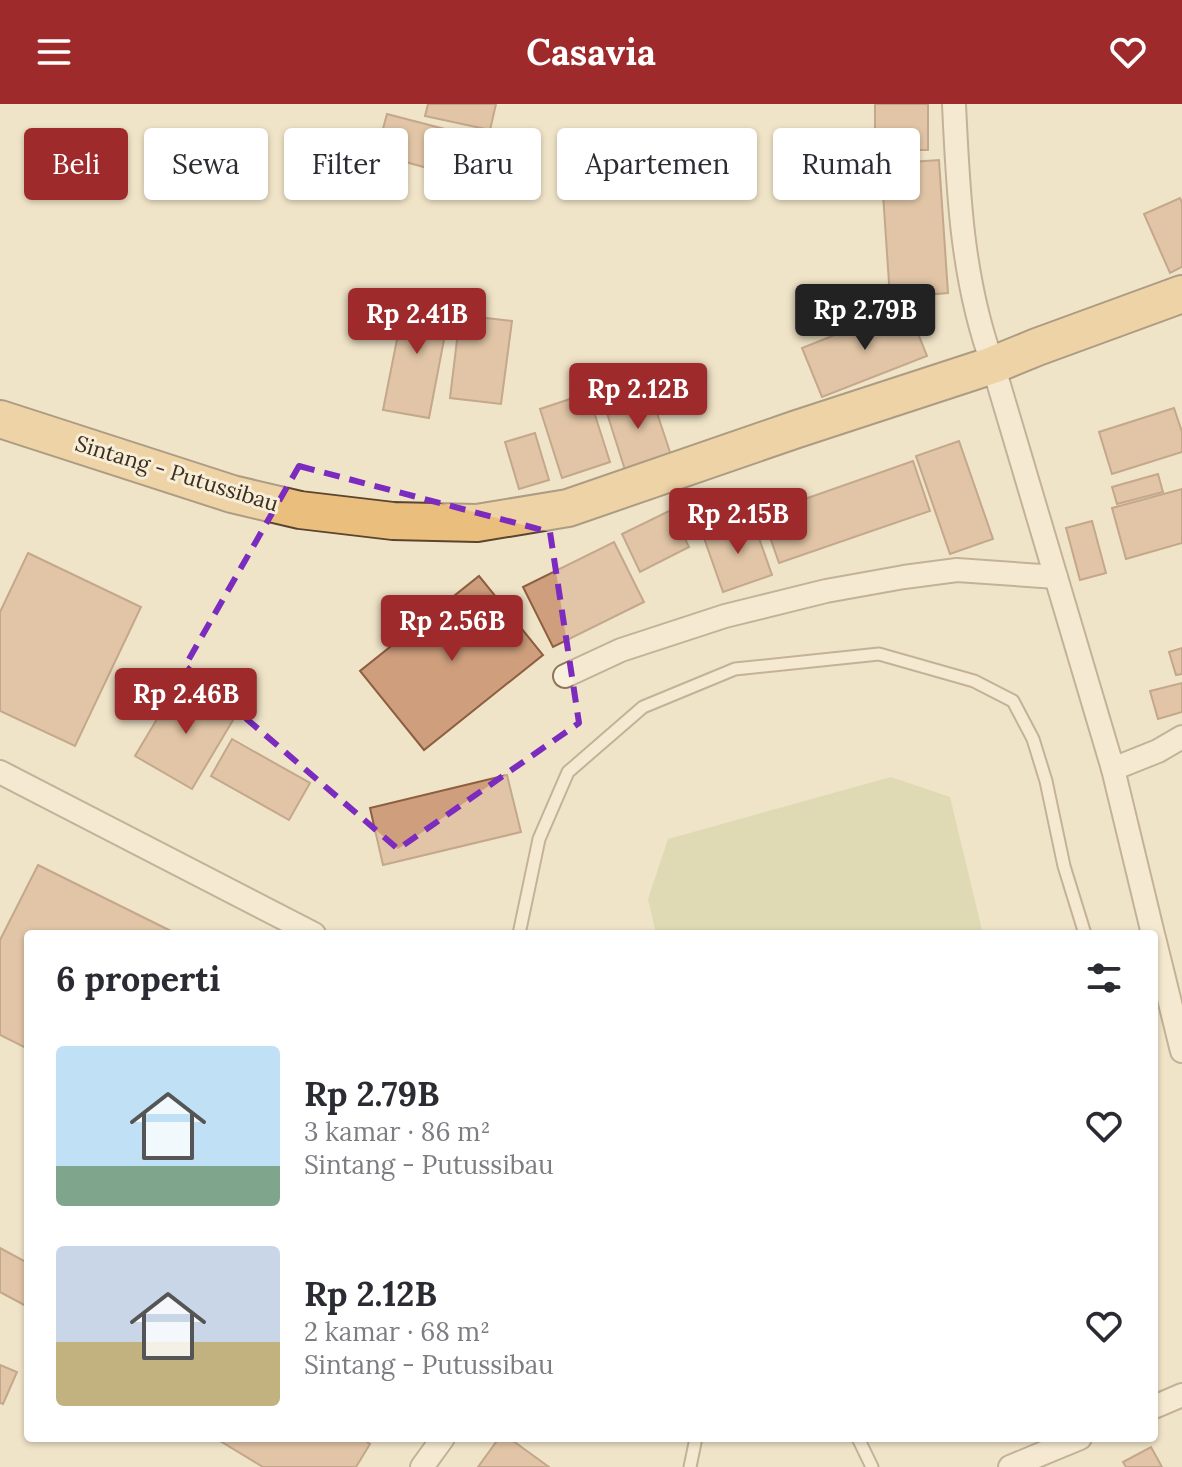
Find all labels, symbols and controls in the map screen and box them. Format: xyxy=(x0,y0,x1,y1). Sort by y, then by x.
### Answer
text: Casavia xyxy=(526,29,656,75)
icon: menu xyxy=(32,30,76,74)
icon: heart xyxy=(1106,30,1150,74)
chip: Beli xyxy=(24,128,128,200)
chip: Sewa xyxy=(144,128,268,200)
chip: Filter xyxy=(284,128,408,200)
chip: Baru xyxy=(424,128,541,200)
chip: Apartemen xyxy=(557,128,757,200)
chip: Rumah xyxy=(773,128,920,200)
pin: Rp 2.79B xyxy=(782,284,948,352)
pin: Rp 2.41B xyxy=(334,288,500,356)
text: Rp 2.79B xyxy=(813,293,917,326)
text: Rp 2.41B xyxy=(366,297,468,330)
pin: Rp 2.12B xyxy=(555,363,721,431)
text: Rp 2.12B xyxy=(587,372,689,405)
street label: Sintang - Putussibau xyxy=(72,429,282,517)
pin: Rp 2.15B xyxy=(655,488,821,556)
text: Rp 2.15B xyxy=(687,497,789,530)
pin: Rp 2.56B xyxy=(369,595,535,663)
text: Rp 2.56B xyxy=(399,604,505,637)
pin: Rp 2.46B xyxy=(103,668,269,736)
text: Rp 2.46B xyxy=(133,677,239,710)
icon: filters xyxy=(1082,956,1126,1000)
text: 6 properti xyxy=(56,957,220,1000)
text: Rp 2.79B xyxy=(304,1072,440,1115)
icon: home xyxy=(120,1078,216,1174)
icon: heart xyxy=(1082,1104,1126,1148)
text: 3 kamar · 86 m² xyxy=(304,1115,491,1148)
text: Sintang - Putussibau xyxy=(304,1148,554,1181)
text: Rp 2.12B xyxy=(304,1272,437,1315)
icon: home xyxy=(120,1278,216,1374)
icon: heart xyxy=(1082,1304,1126,1348)
text: 2 kamar · 68 m² xyxy=(304,1315,490,1348)
text: Sintang - Putussibau xyxy=(304,1348,554,1381)

